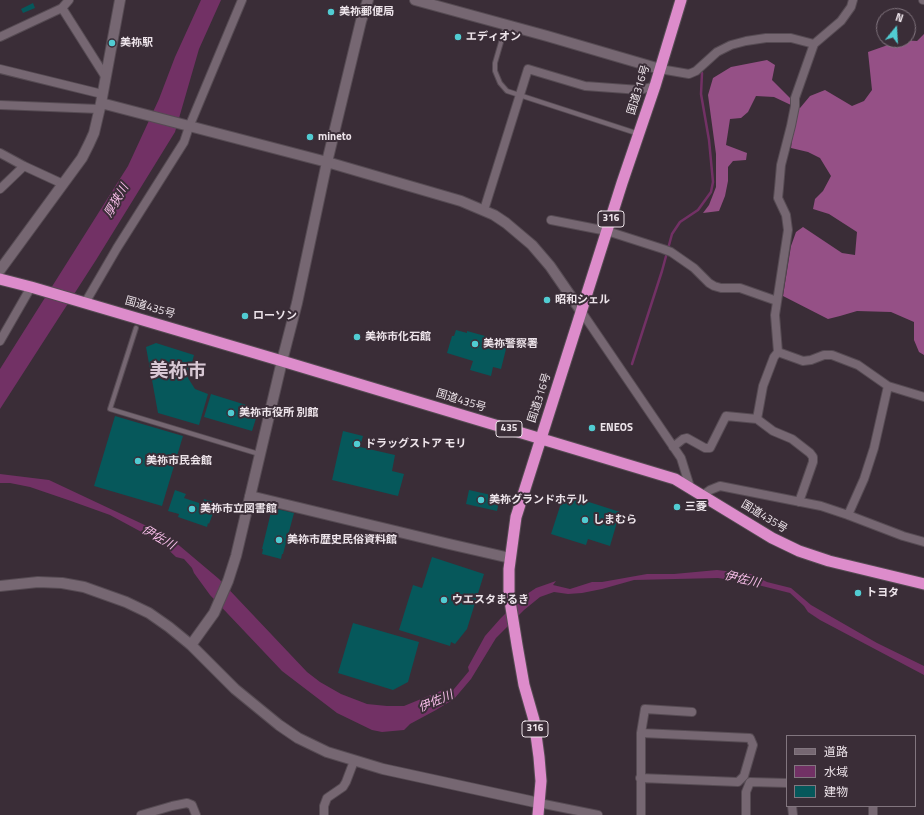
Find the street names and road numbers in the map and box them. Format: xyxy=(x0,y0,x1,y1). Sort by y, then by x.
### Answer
street label: 国道316号 xyxy=(625,63,653,117)
road number: 316 xyxy=(598,211,624,227)
street label: 国道435号 xyxy=(123,295,177,321)
street label: 国道316号 xyxy=(526,371,554,425)
street label: 国道435号 xyxy=(434,387,488,415)
road number: 435 xyxy=(496,421,522,437)
street label: 国道435号 xyxy=(739,498,789,536)
road number: 316 xyxy=(522,721,548,737)

